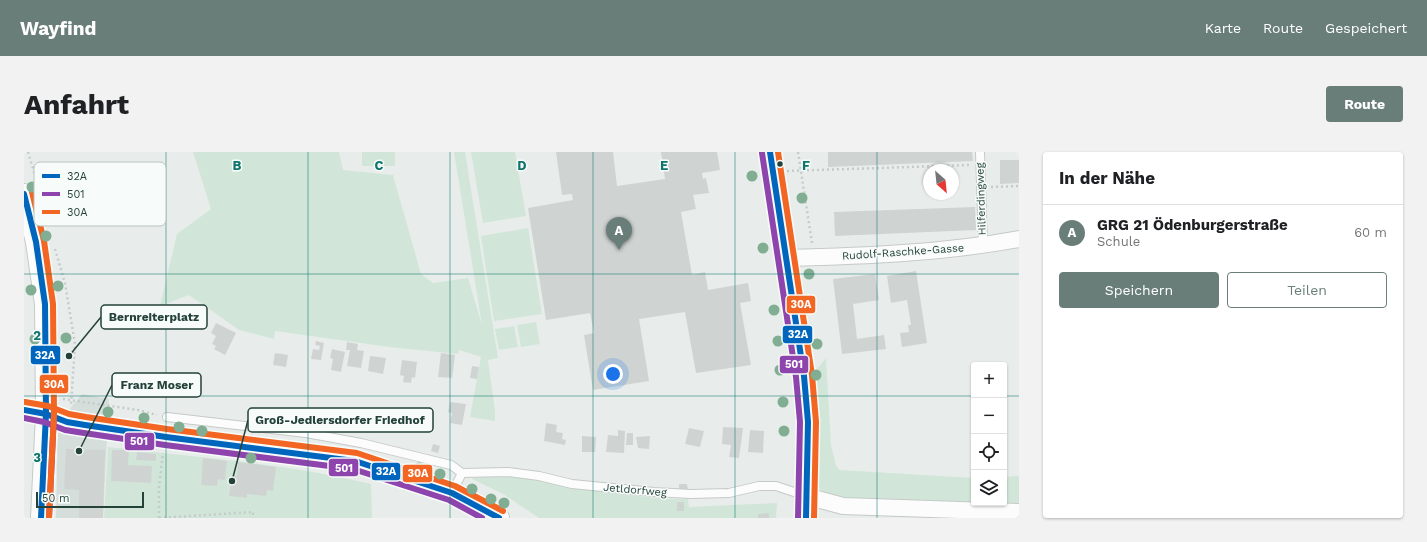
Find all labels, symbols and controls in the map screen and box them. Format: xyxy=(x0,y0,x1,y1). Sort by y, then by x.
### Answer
text: Wayfind xyxy=(20,17,96,40)
text: Karte xyxy=(1205,20,1241,36)
text: Route xyxy=(1263,20,1303,36)
text: Gespeichert xyxy=(1325,20,1407,36)
button: Route xyxy=(1326,86,1403,122)
text: Anfahrt xyxy=(24,88,129,121)
text: B xyxy=(233,158,242,173)
text: C xyxy=(375,158,384,173)
text: D xyxy=(517,158,527,173)
text: E xyxy=(660,158,668,173)
text: F xyxy=(802,158,810,173)
unlabelled marker xyxy=(775,159,785,169)
legend xyxy=(34,162,166,226)
street label: Hilferdingweg xyxy=(973,162,989,236)
north arrow xyxy=(923,164,959,200)
text: In der Nähe xyxy=(1059,168,1155,188)
text: 32A xyxy=(67,170,87,183)
text: 501 xyxy=(67,188,85,201)
text: 30A xyxy=(67,206,88,219)
text: GRG 21 Ödenburgerstraße xyxy=(1097,216,1288,234)
pin: A xyxy=(606,217,632,250)
text: A xyxy=(1068,225,1076,240)
text: 60 m xyxy=(1354,225,1387,240)
text: Schule xyxy=(1097,234,1140,249)
street label: Rudolf-Raschke-Gasse xyxy=(841,241,965,263)
button: Speichern xyxy=(1059,272,1219,308)
button: Teilen xyxy=(1227,272,1387,308)
line badge: 30A xyxy=(786,295,816,314)
text: 30A xyxy=(791,298,812,311)
callout: Bernreiterplatz xyxy=(101,305,207,329)
text: Bernreiterplatz xyxy=(109,310,199,324)
line badge: 32A xyxy=(782,325,813,344)
text: 2 xyxy=(33,328,41,343)
text: 32A xyxy=(788,328,809,341)
line badge: 32A xyxy=(30,345,61,365)
text: 32A xyxy=(35,349,56,362)
line badge: 501 xyxy=(779,355,809,374)
text: 501 xyxy=(785,358,803,371)
map controls xyxy=(971,362,1007,506)
button: + xyxy=(971,362,1007,398)
your location xyxy=(603,364,623,384)
callout: Franz Moser xyxy=(112,373,201,397)
line badge: 30A xyxy=(39,374,69,394)
text: 30A xyxy=(44,378,65,391)
text: Franz Moser xyxy=(121,378,194,392)
button: − xyxy=(971,398,1007,434)
callout: Groß-Jedlersdorfer Friedhof xyxy=(248,408,433,432)
text: Groß-Jedlersdorfer Friedhof xyxy=(255,413,425,427)
line badge: 501 xyxy=(124,432,155,451)
button: locate xyxy=(971,434,1007,470)
text: 501 xyxy=(130,435,148,448)
text: 3 xyxy=(33,450,41,465)
line badge: 501 xyxy=(328,458,359,477)
text: 501 xyxy=(335,462,353,475)
line badge: 32A xyxy=(371,462,401,481)
line badge: 30A xyxy=(402,464,433,483)
text: 32A xyxy=(376,465,397,478)
text: 30A xyxy=(408,467,429,480)
button: layers xyxy=(971,470,1007,506)
street label: Jetldorfweg xyxy=(603,481,668,499)
scale bar xyxy=(36,490,144,509)
text: 50 m xyxy=(42,492,69,505)

